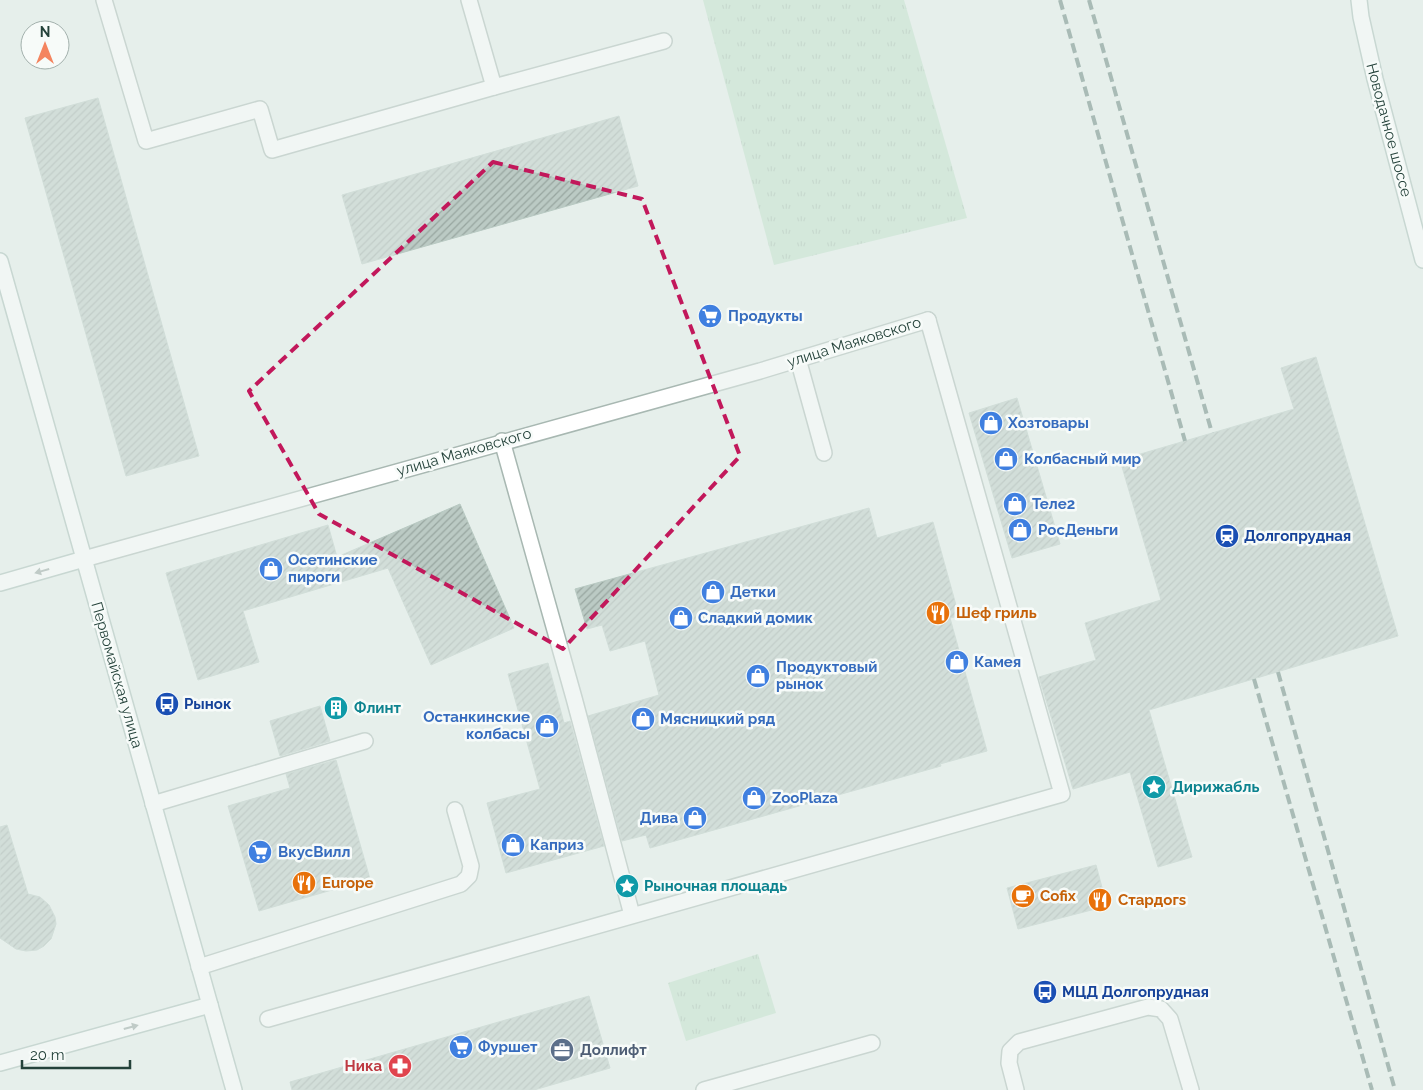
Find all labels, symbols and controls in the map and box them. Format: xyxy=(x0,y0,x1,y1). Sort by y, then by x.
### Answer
north arrow xyxy=(20,20,70,70)
text: N xyxy=(40,24,50,40)
street label: Новодачное шоссе xyxy=(1362,61,1416,199)
supermarket icon: Продукты xyxy=(697,303,723,329)
place label: Продукты xyxy=(728,307,803,325)
street label: улица Маяковского xyxy=(785,313,923,371)
shop icon: Хозтовары xyxy=(978,410,1004,436)
place label: Хозтовары xyxy=(1007,414,1089,432)
street label: улица Маяковского xyxy=(395,424,533,480)
shop icon: Колбасный мир xyxy=(993,446,1019,472)
place label: Колбасный мир xyxy=(1024,450,1142,468)
shop icon: Теле2 xyxy=(1002,491,1028,517)
place label: Теле2 xyxy=(1032,495,1075,513)
shop icon: РосДеньги xyxy=(1007,517,1033,543)
place label: РосДеньги xyxy=(1038,521,1118,539)
station icon: Долгопрудная xyxy=(1214,523,1240,549)
place label: Долгопрудная xyxy=(1244,527,1351,545)
place label: Осетинские пироги xyxy=(288,551,378,586)
shop icon: Осетинские пироги xyxy=(258,556,284,582)
one-way arrow xyxy=(34,568,49,576)
shop icon: Детки xyxy=(700,579,726,605)
place label: Детки xyxy=(730,583,776,601)
street label: Первомайская улица xyxy=(88,600,146,750)
restaurant icon: Шеф гриль xyxy=(925,600,951,626)
place label: Шеф гриль xyxy=(956,604,1037,622)
shop icon: Сладкий домик xyxy=(668,605,694,631)
place label: Сладкий домик xyxy=(698,609,814,627)
shop icon: Камея xyxy=(944,649,970,675)
place label: Камея xyxy=(974,653,1021,671)
place label: Продуктовый рынок xyxy=(776,658,877,693)
shop icon: Продуктовый рынок xyxy=(745,663,771,689)
bus stop icon: Рынок xyxy=(154,691,180,717)
place label: Рынок xyxy=(184,695,232,713)
building icon: Флинт xyxy=(323,695,349,721)
place label: Флинт xyxy=(354,699,402,717)
shop icon: Мясницкий ряд xyxy=(630,706,656,732)
place label: Останкинские колбасы xyxy=(423,708,530,743)
place label: Мясницкий ряд xyxy=(660,710,776,728)
shop icon: Останкинские колбасы xyxy=(534,713,560,739)
place icon: Дирижабль xyxy=(1141,774,1167,800)
place label: Дирижабль xyxy=(1172,778,1259,796)
shop icon: ZooPlaza xyxy=(741,785,767,811)
place label: ZooPlaza xyxy=(772,789,838,807)
shop icon: Дива xyxy=(682,805,708,831)
place label: Дива xyxy=(640,809,678,827)
shop icon: Каприз xyxy=(500,832,526,858)
place label: Каприз xyxy=(530,836,584,854)
supermarket icon: ВкусВилл xyxy=(247,839,273,865)
place label: ВкусВилл xyxy=(278,843,351,861)
restaurant icon: Europe xyxy=(291,870,317,896)
place icon: Рыночная площадь xyxy=(614,873,640,899)
place label: Europe xyxy=(322,874,374,892)
place label: Рыночная площадь xyxy=(644,877,787,895)
cafe icon: Cofix xyxy=(1010,883,1036,909)
place label: Cofix xyxy=(1040,887,1076,905)
restaurant icon: Стардогs xyxy=(1087,887,1113,913)
place label: Стардогs xyxy=(1118,891,1186,909)
bus stop icon: МЦД Долгопрудная xyxy=(1032,979,1058,1005)
place label: МЦД Долгопрудная xyxy=(1062,983,1209,1001)
one-way arrow xyxy=(124,1023,139,1031)
supermarket icon: Фуршет xyxy=(448,1034,474,1060)
office icon: Доллифт xyxy=(549,1037,575,1063)
scale bar xyxy=(22,1038,130,1070)
place label: Фуршет xyxy=(478,1038,538,1056)
place label: Доллифт xyxy=(580,1041,647,1059)
text: 20 m xyxy=(30,1046,65,1064)
pharmacy icon: Ника xyxy=(387,1053,413,1079)
place label: Ника xyxy=(345,1057,382,1075)

